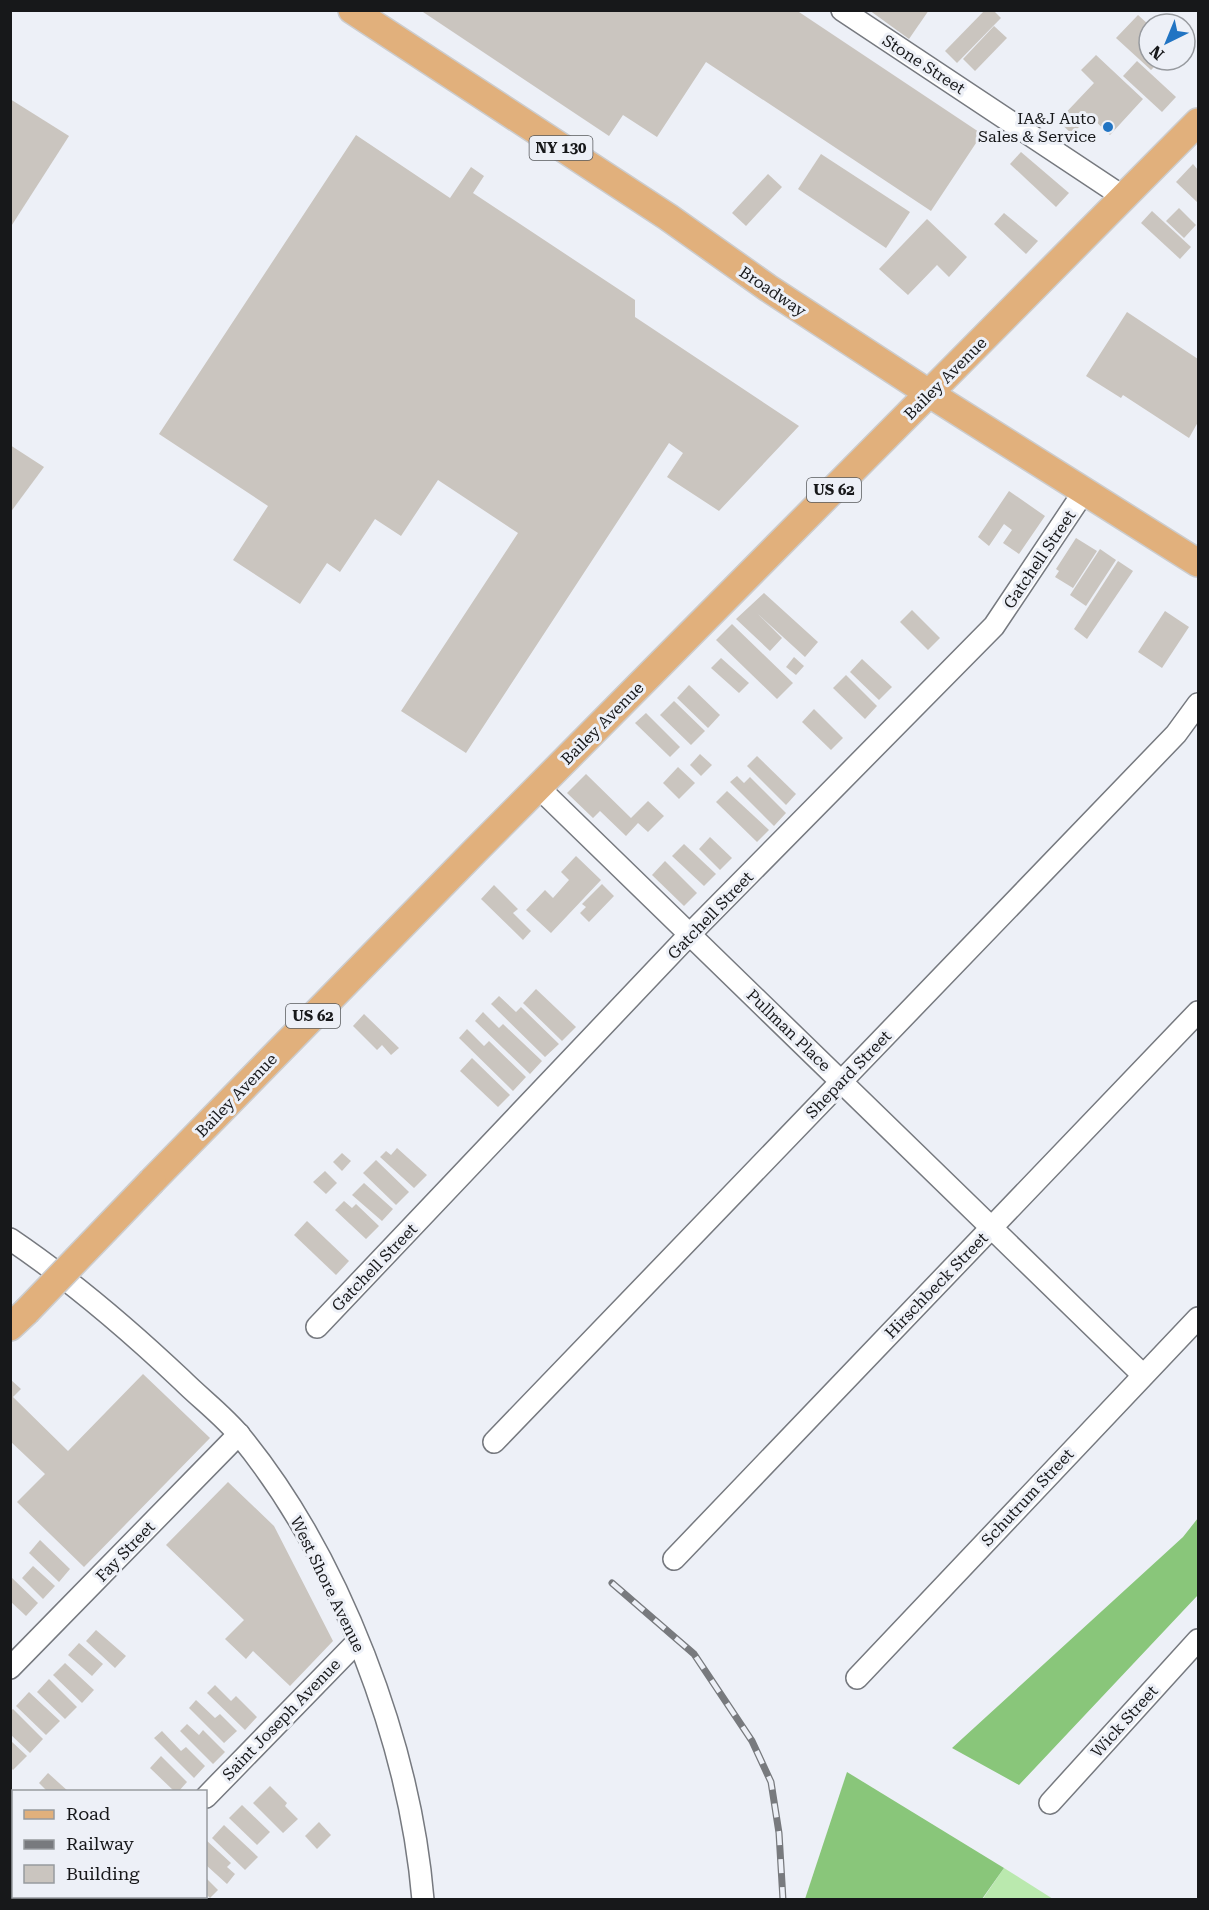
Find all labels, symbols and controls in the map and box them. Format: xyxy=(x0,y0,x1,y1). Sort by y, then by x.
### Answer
north arrow xyxy=(1137,12,1197,72)
street label: Stone Street xyxy=(879,31,969,98)
text: N xyxy=(1146,41,1168,64)
place label: IA&J Auto Sales & Service xyxy=(978,109,1096,146)
marker: IA&J Auto Sales & Service xyxy=(1101,120,1115,134)
road number: NY 130 xyxy=(530,136,592,160)
street label: Broadway xyxy=(736,262,810,321)
street label: Bailey Avenue xyxy=(900,333,991,424)
road number: US 62 xyxy=(807,478,861,502)
street label: Gatchell Street xyxy=(999,506,1079,612)
street label: Bailey Avenue xyxy=(557,678,648,769)
street label: Gatchell Street xyxy=(664,867,757,963)
street label: Pullman Place xyxy=(743,986,835,1075)
road number: US 62 xyxy=(286,1004,340,1028)
street label: Shepard Street xyxy=(802,1026,895,1122)
street label: Bailey Avenue xyxy=(192,1049,281,1141)
street label: Gatchell Street xyxy=(328,1219,421,1315)
street label: Hirschbeck Street xyxy=(881,1228,992,1342)
street label: Schutrum Street xyxy=(977,1445,1077,1550)
street label: West Shore Avenue xyxy=(286,1513,369,1655)
street label: Fay Street xyxy=(92,1517,159,1585)
street label: Saint Joseph Avenue xyxy=(219,1655,344,1784)
street label: Wick Street xyxy=(1087,1681,1162,1761)
legend xyxy=(12,1790,207,1898)
text: Road xyxy=(66,1803,111,1824)
text: Railway xyxy=(66,1833,134,1854)
text: Building xyxy=(66,1863,140,1884)

